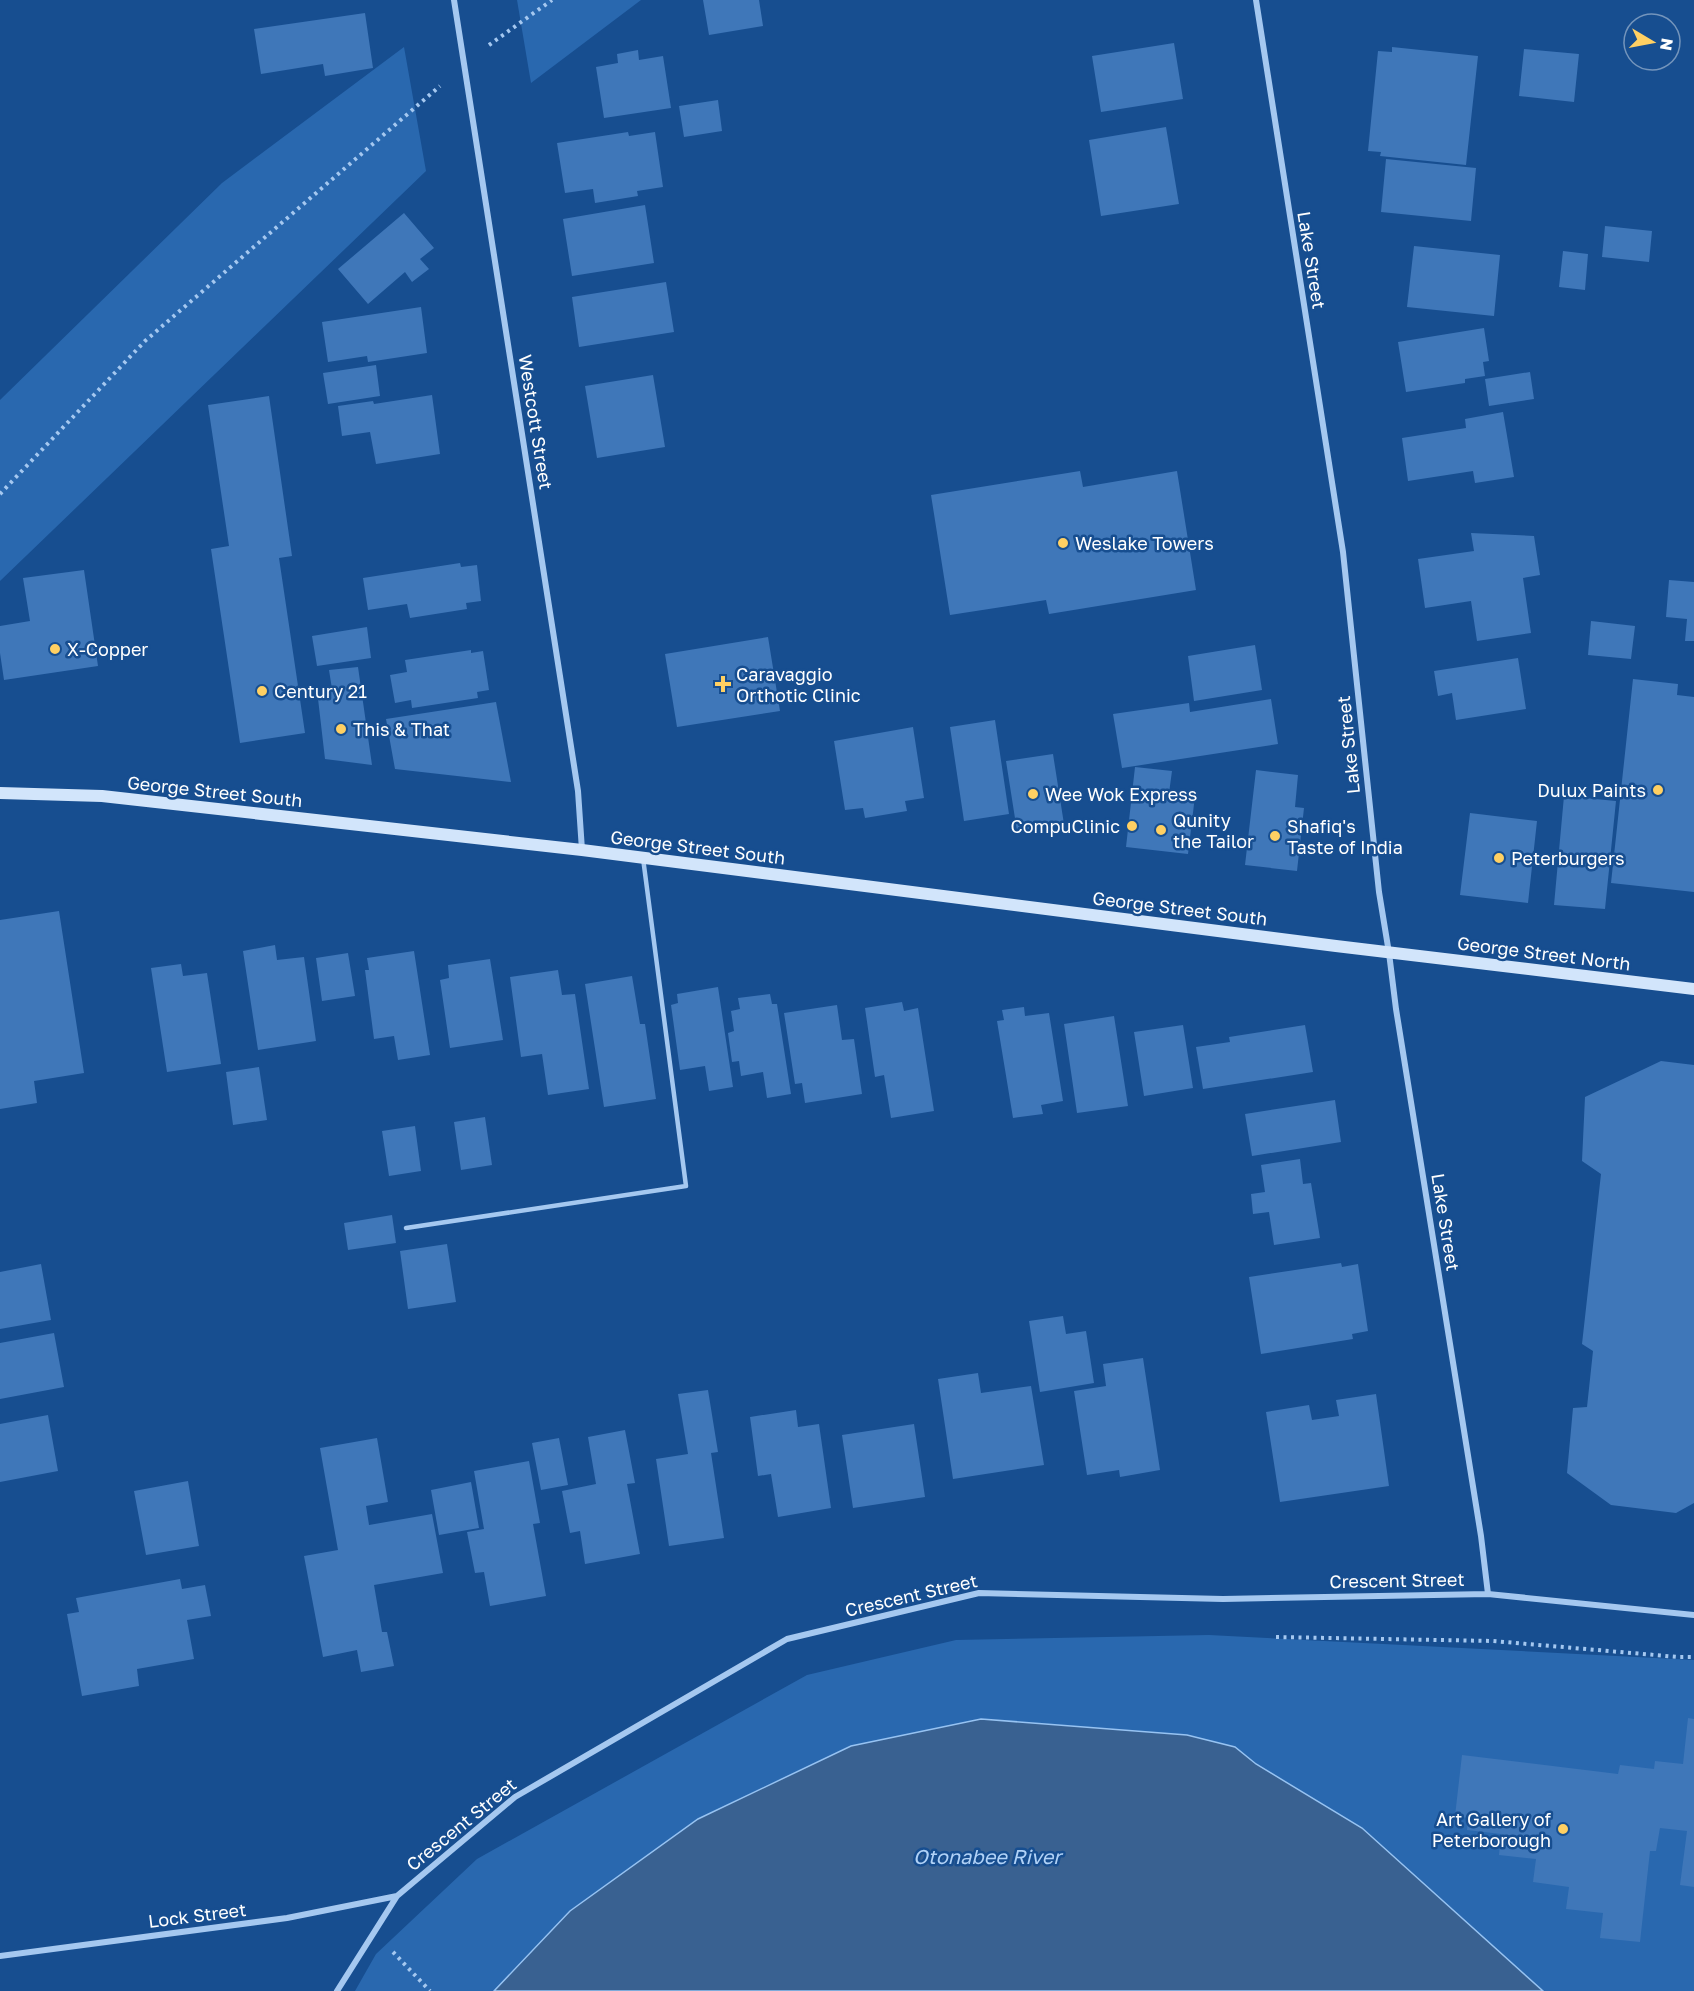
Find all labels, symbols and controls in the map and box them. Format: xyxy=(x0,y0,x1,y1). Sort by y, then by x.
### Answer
north arrow xyxy=(1622,12,1682,72)
text: N xyxy=(1656,37,1678,52)
street label: Lake Street xyxy=(1293,210,1331,310)
street label: Westcott Street xyxy=(514,353,558,491)
place label: Weslake Towers xyxy=(1075,532,1214,554)
marker: Weslake Towers xyxy=(1056,536,1070,550)
place label: X-Copper xyxy=(67,638,148,660)
marker: X-Copper xyxy=(48,642,62,656)
place label: Caravaggio Orthotic Clinic xyxy=(736,663,861,706)
marker: Caravaggio Orthotic Clinic xyxy=(714,675,732,693)
place label: Century 21 xyxy=(274,680,367,702)
marker: Century 21 xyxy=(255,684,269,698)
street label: Lake Street xyxy=(1332,695,1364,795)
place label: This & That xyxy=(353,718,450,740)
marker: This & That xyxy=(334,722,348,736)
street label: George Street South xyxy=(126,771,304,811)
place label: Dulux Paints xyxy=(1537,779,1646,801)
place label: Wee Wok Express xyxy=(1045,783,1197,805)
marker: Dulux Paints xyxy=(1651,783,1665,797)
marker: Wee Wok Express xyxy=(1026,787,1040,801)
place label: Qunity the Tailor xyxy=(1173,809,1254,852)
place label: CompuClinic xyxy=(1011,815,1120,837)
place label: Shafiq's Taste of India xyxy=(1287,815,1403,858)
marker: CompuClinic xyxy=(1125,819,1139,833)
marker: Qunity the Tailor xyxy=(1154,823,1168,837)
street label: George Street South xyxy=(609,825,787,869)
marker: Shafiq's Taste of India xyxy=(1268,829,1282,843)
place label: Peterburgers xyxy=(1511,847,1625,869)
marker: Peterburgers xyxy=(1492,851,1506,865)
street label: George Street South xyxy=(1091,886,1269,930)
street label: George Street North xyxy=(1456,931,1632,975)
street label: Lake Street xyxy=(1427,1172,1465,1272)
street label: Crescent Street xyxy=(1329,1568,1465,1592)
street label: Crescent Street xyxy=(843,1569,979,1621)
street label: Crescent Street xyxy=(402,1773,520,1875)
place label: Art Gallery of Peterborough xyxy=(1432,1808,1551,1851)
marker: Art Gallery of Peterborough xyxy=(1556,1822,1570,1836)
water label: Otonabee River xyxy=(913,1844,1064,1868)
street label: Lock Street xyxy=(147,1898,247,1932)

